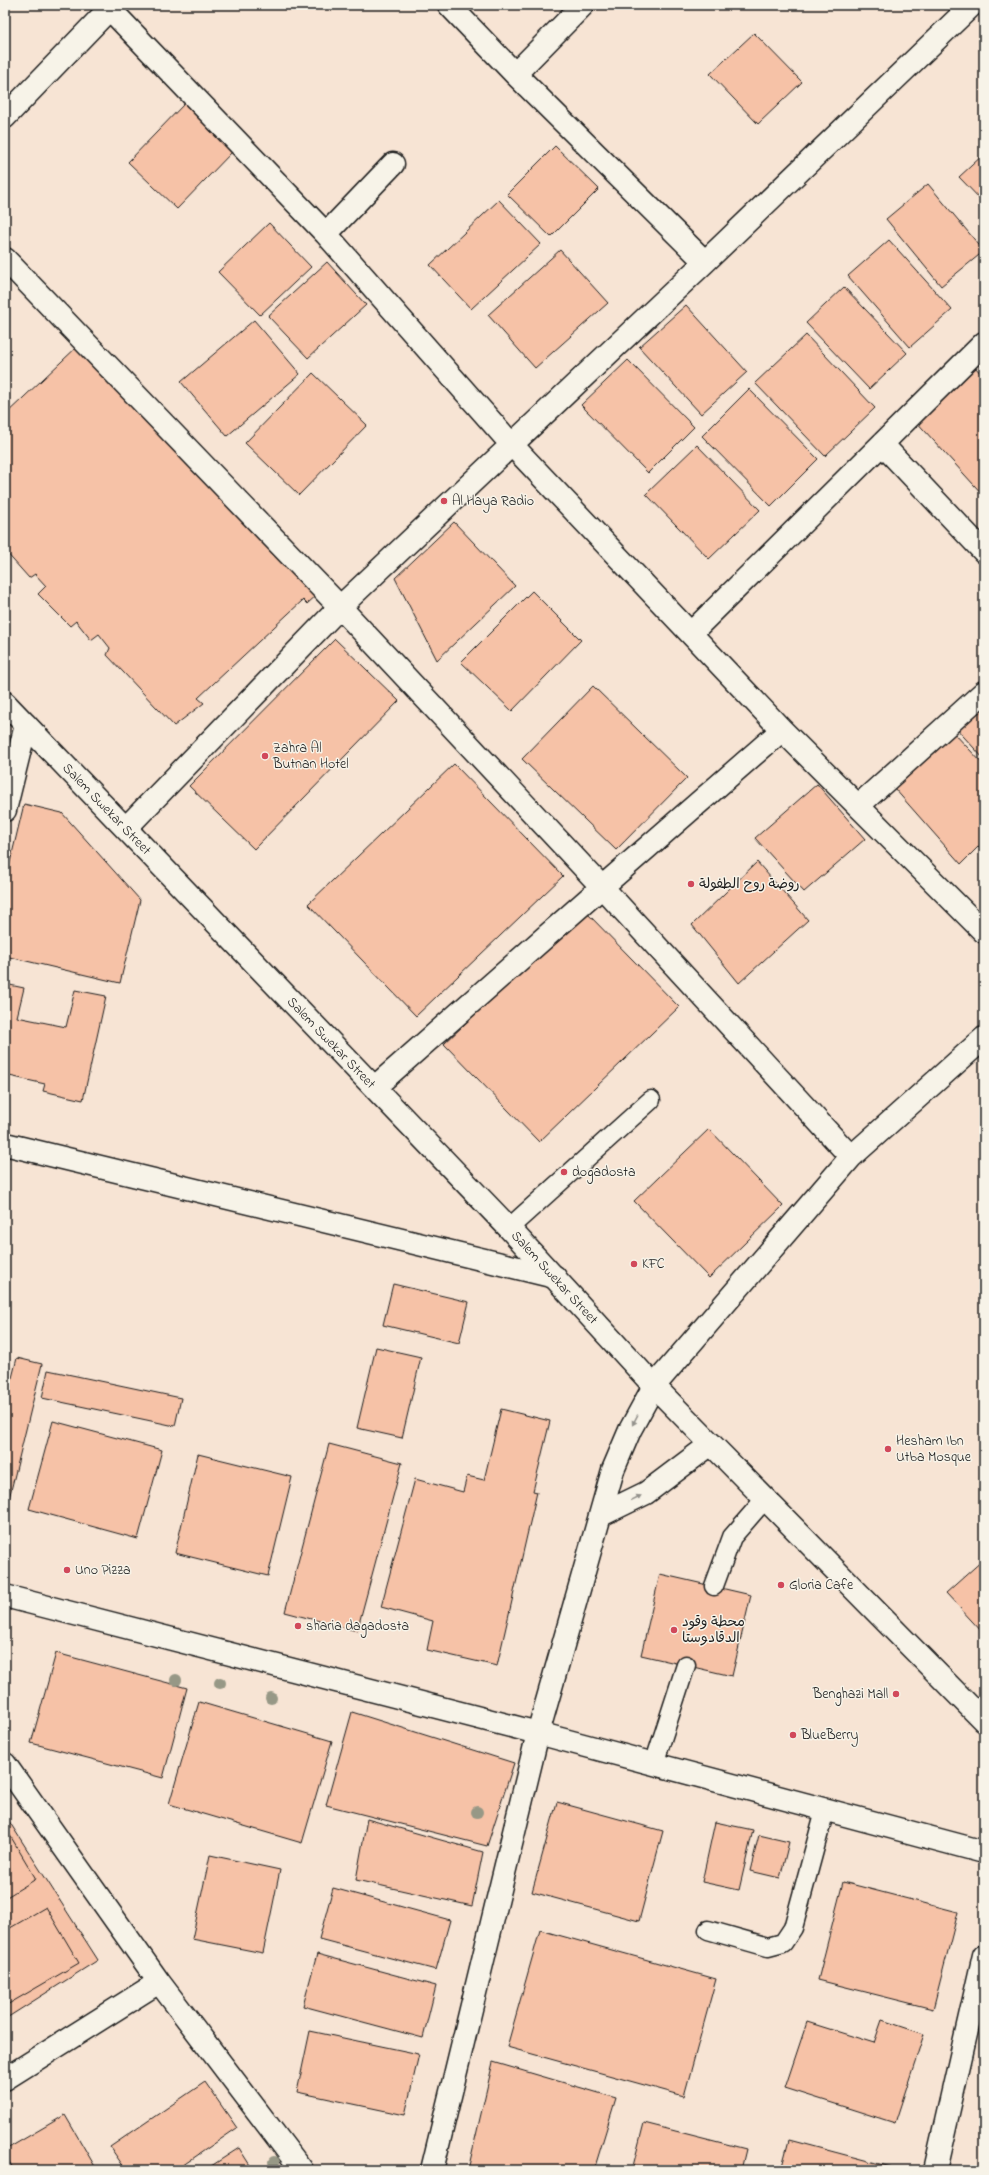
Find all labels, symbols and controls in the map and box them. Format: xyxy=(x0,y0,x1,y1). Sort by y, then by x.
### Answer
place label: Al Haya Radio xyxy=(452,491,534,513)
marker: Al Haya Radio xyxy=(439,496,449,506)
place label: Zahra Al Butnan Hotel xyxy=(272,738,349,775)
marker: Zahra Al Butnan Hotel xyxy=(260,751,270,761)
street label: Salem Swekar Street xyxy=(57,758,156,860)
place label: روضة روح الطفولة xyxy=(699,874,800,895)
marker: روضة روح الطفولة xyxy=(686,879,696,889)
street label: Salem Swekar Street xyxy=(282,992,381,1094)
place label: dogadosta xyxy=(572,1162,636,1184)
marker: dogadosta xyxy=(559,1167,569,1177)
street label: Salem Swekar Street xyxy=(506,1226,603,1329)
place label: KFC xyxy=(642,1254,665,1275)
marker: KFC xyxy=(629,1259,639,1269)
one-way arrow xyxy=(632,1414,639,1426)
place label: Hesham Ibn Utba Mosque xyxy=(896,1431,972,1468)
marker: Hesham Ibn Utba Mosque xyxy=(883,1444,893,1454)
one-way arrow xyxy=(630,1495,642,1501)
place label: Uno Pizza xyxy=(75,1560,131,1581)
marker: Uno Pizza xyxy=(62,1565,72,1575)
place label: Gloria Cafe xyxy=(789,1575,854,1596)
marker: Gloria Cafe xyxy=(776,1580,786,1590)
place label: محطة وقود الدقادوستا xyxy=(682,1612,745,1649)
place label: sharia dagadosta xyxy=(306,1616,409,1638)
marker: sharia dagadosta xyxy=(293,1621,303,1631)
marker: محطة وقود الدقادوستا xyxy=(669,1625,679,1635)
place label: Benghazi Mall xyxy=(812,1684,888,1706)
marker: Benghazi Mall xyxy=(891,1689,901,1699)
place label: BlueBerry xyxy=(800,1725,859,1747)
marker: BlueBerry xyxy=(788,1730,798,1740)

